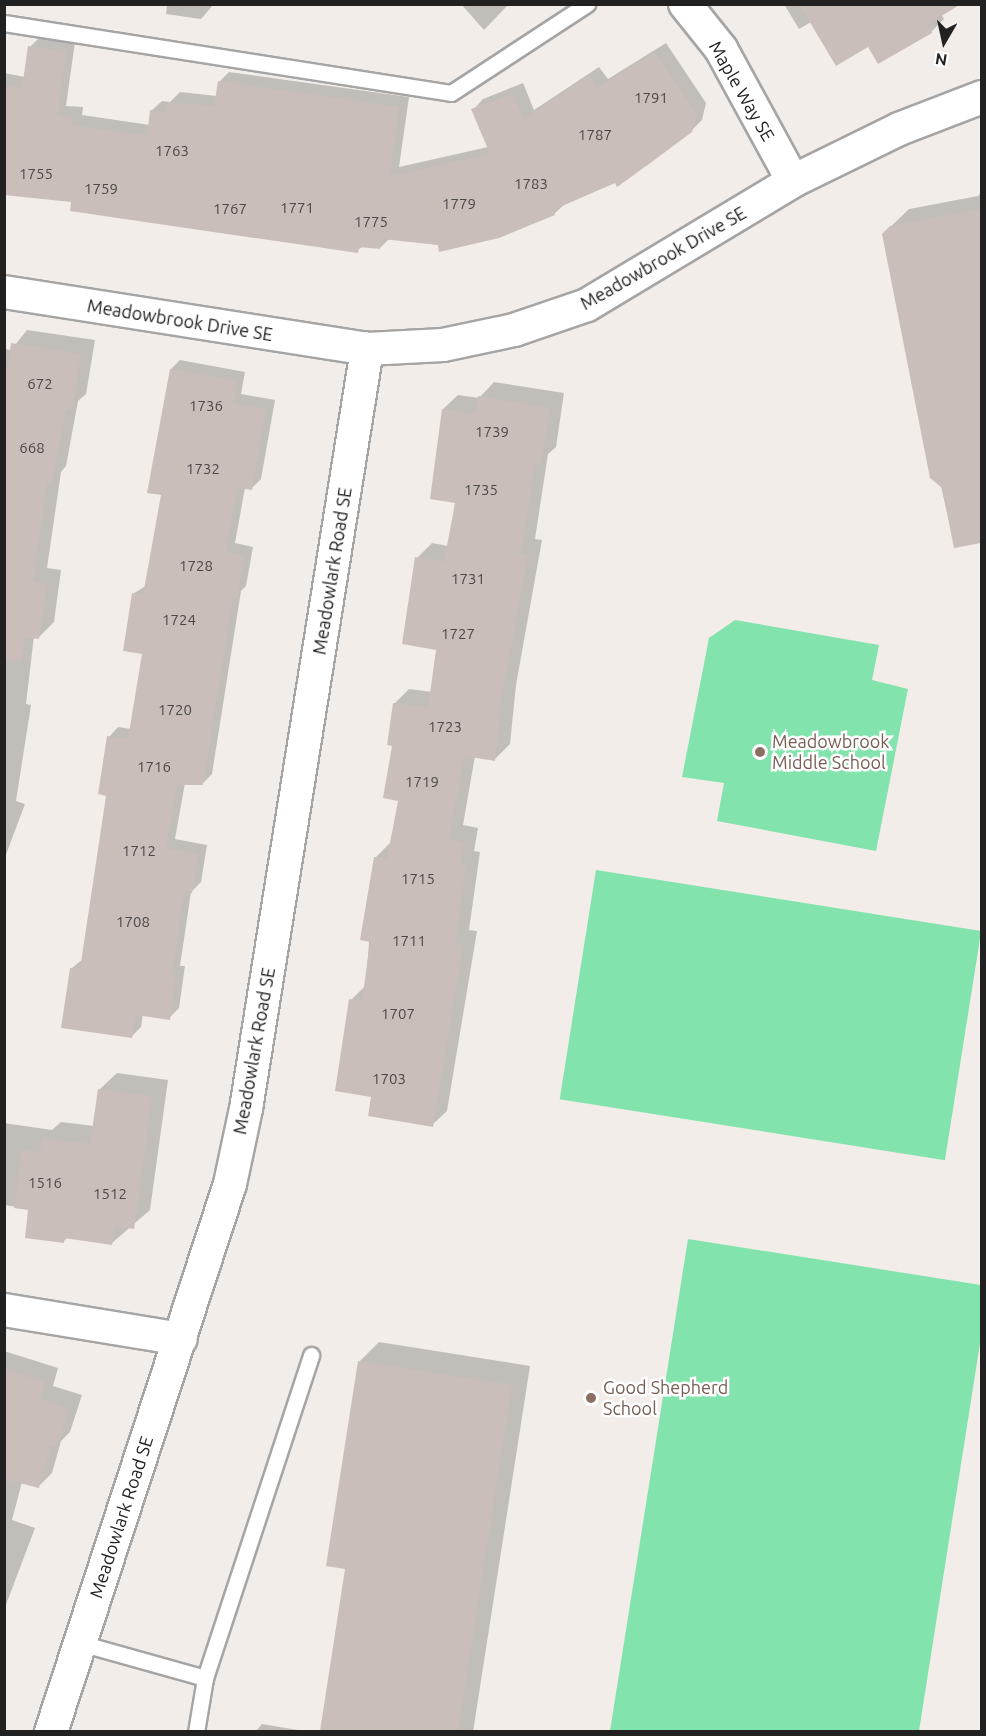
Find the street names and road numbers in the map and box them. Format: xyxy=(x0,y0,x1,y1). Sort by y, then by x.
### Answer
street label: Maple Way SE xyxy=(705,37,779,145)
street label: Meadowbrook Drive SE xyxy=(576,202,750,314)
street label: Meadowbrook Drive SE xyxy=(86,295,274,345)
street label: Meadowlark Road SE xyxy=(308,486,356,656)
street label: Meadowlark Road SE xyxy=(229,966,279,1136)
street label: Meadowlark Road SE xyxy=(85,1433,157,1601)

